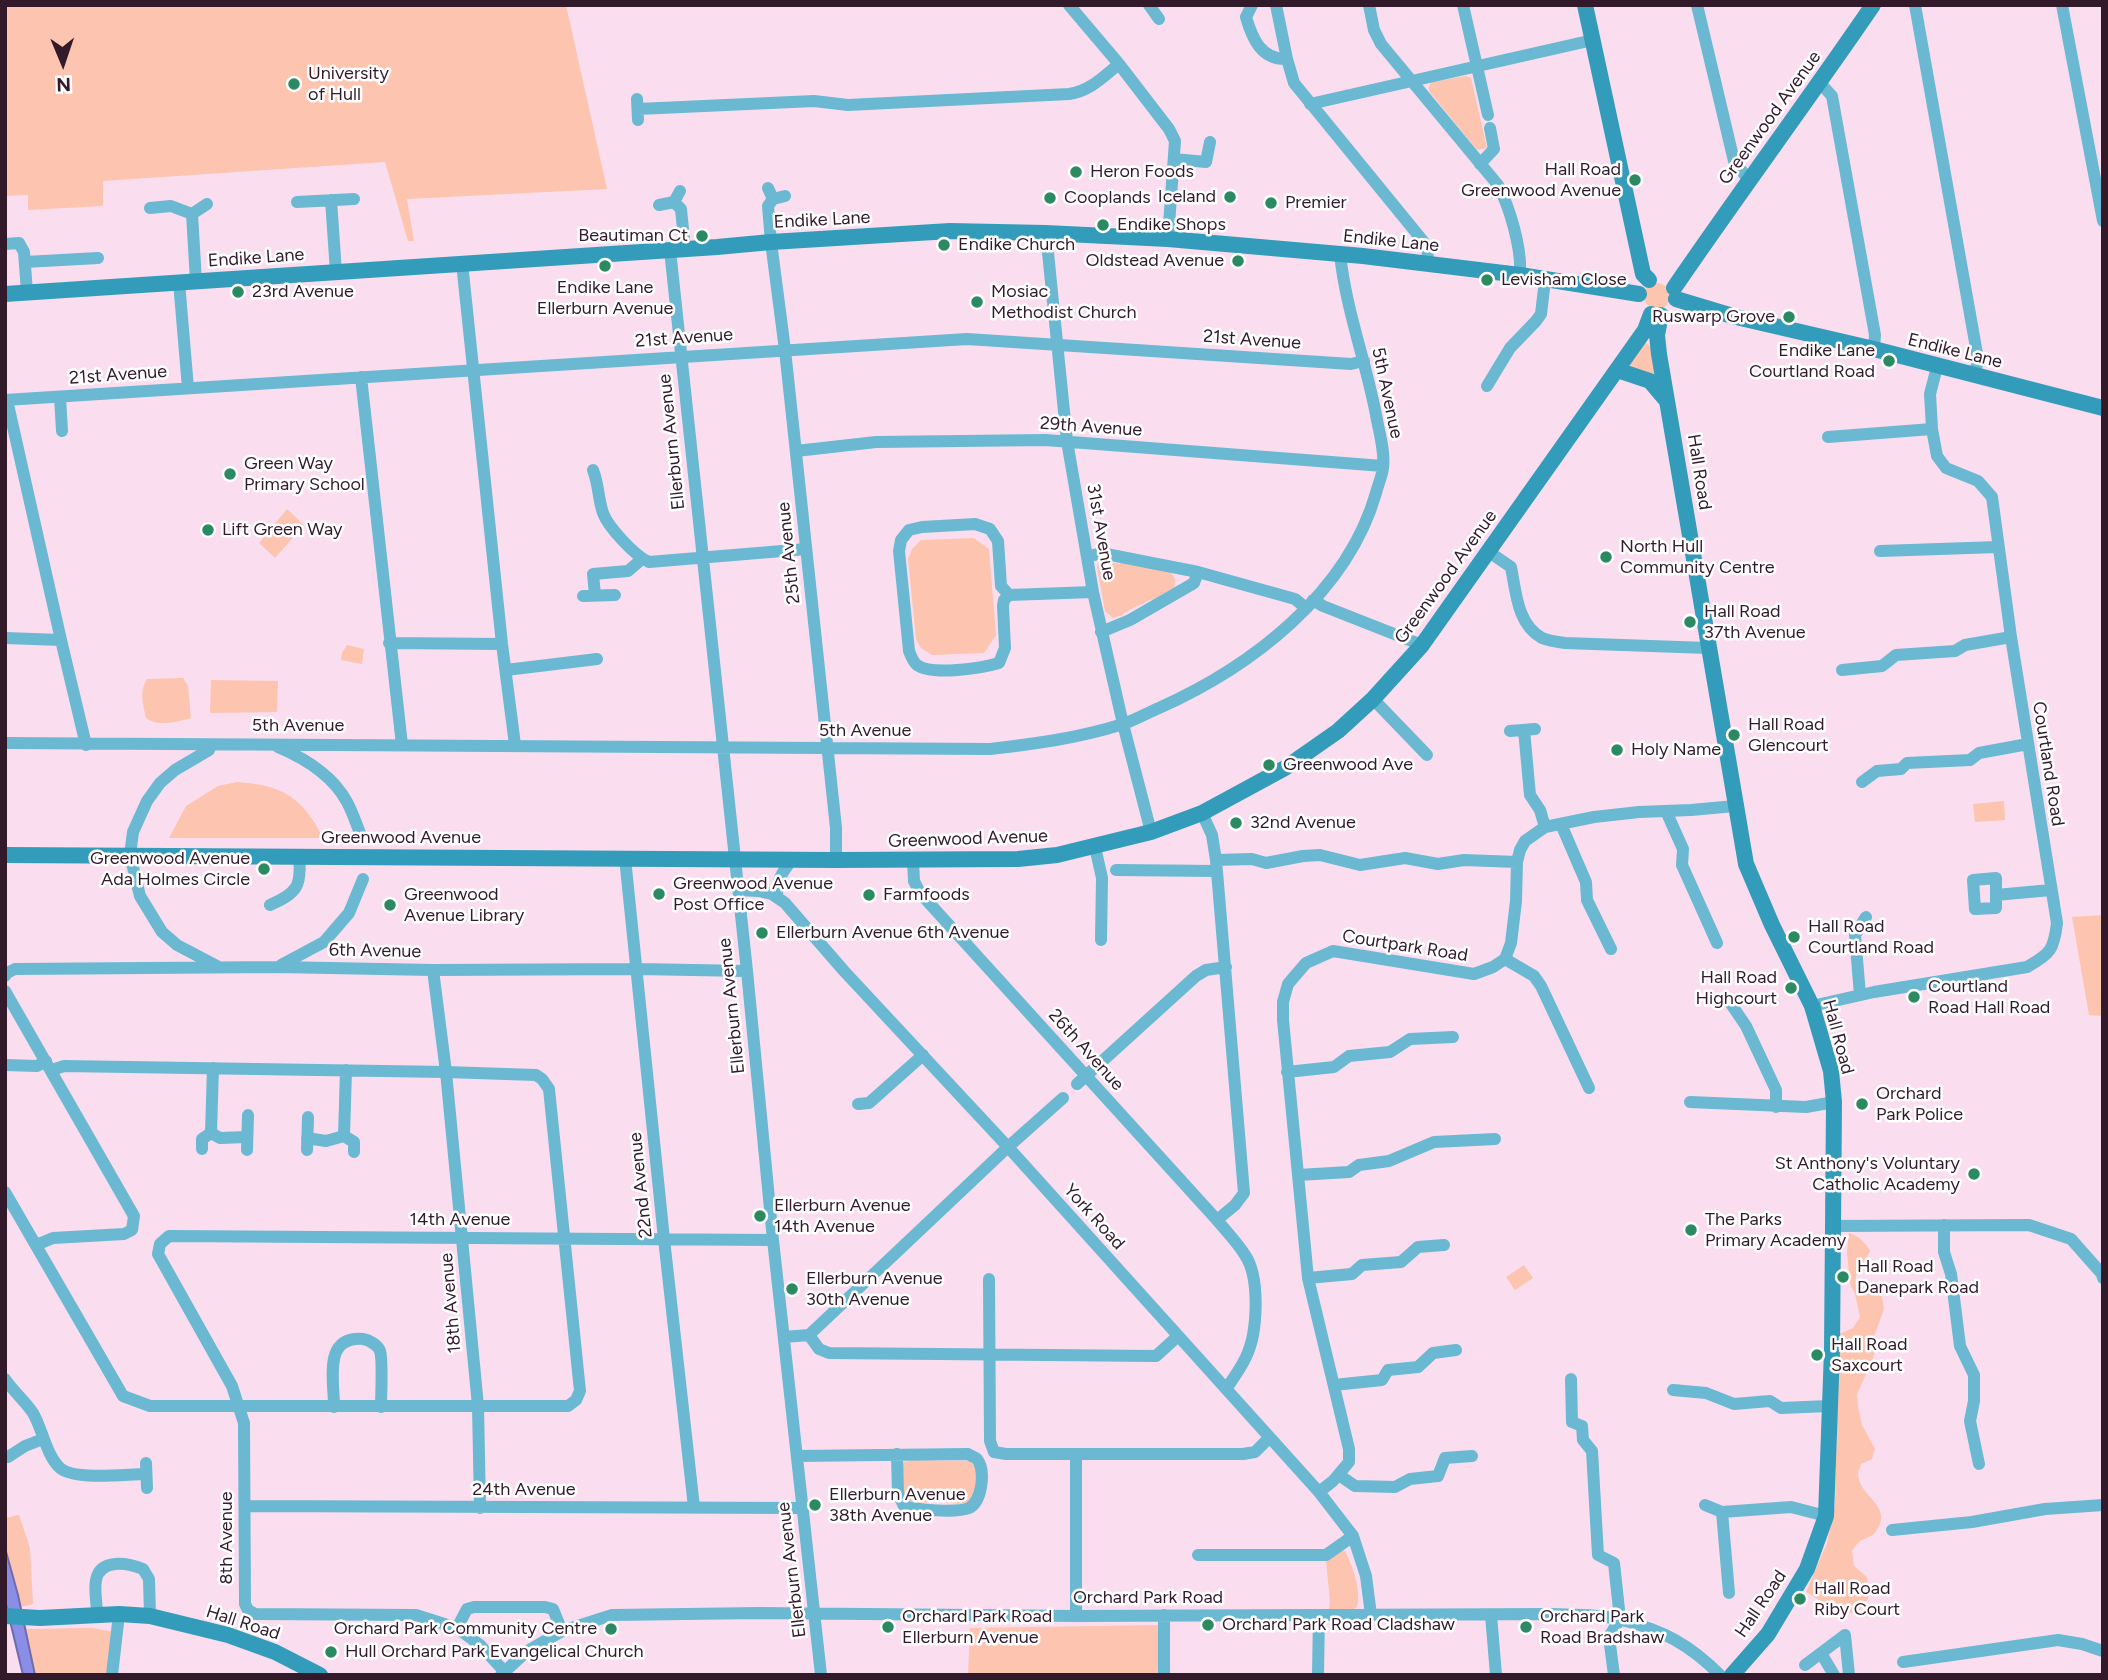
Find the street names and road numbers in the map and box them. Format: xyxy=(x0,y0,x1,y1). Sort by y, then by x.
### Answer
street label: Greenwood Avenue xyxy=(1714,47,1826,189)
street label: Endike Lane xyxy=(773,207,871,233)
street label: Endike Lane xyxy=(1342,225,1440,257)
street label: Endike Lane xyxy=(207,244,305,272)
street label: 21st Avenue xyxy=(634,324,734,352)
street label: 21st Avenue xyxy=(1202,326,1302,354)
street label: Endike Lane xyxy=(1906,329,2004,373)
street label: 5th Avenue xyxy=(1367,346,1407,440)
street label: 21st Avenue xyxy=(68,361,168,389)
street label: Ellerburn Avenue xyxy=(654,373,690,511)
street label: 29th Avenue xyxy=(1039,413,1143,441)
street label: Hall Road xyxy=(1682,433,1716,511)
street label: 31st Avenue xyxy=(1082,482,1120,582)
street label: 25th Avenue xyxy=(773,501,805,605)
street label: Greenwood Avenue xyxy=(1390,506,1502,648)
street label: Courtland Road xyxy=(2027,700,2069,828)
street label: 5th Avenue xyxy=(252,715,344,737)
street label: 5th Avenue xyxy=(819,720,911,742)
street label: Greenwood Avenue xyxy=(888,825,1048,853)
street label: Greenwood Avenue xyxy=(321,827,481,849)
street label: Courtpark Road xyxy=(1341,925,1469,967)
street label: Ellerburn Avenue xyxy=(714,937,750,1075)
street label: 6th Avenue xyxy=(329,939,421,963)
street label: Hall Road xyxy=(1818,997,1858,1077)
street label: 26th Avenue xyxy=(1044,1005,1128,1095)
street label: 22nd Avenue xyxy=(625,1131,657,1239)
street label: York Road xyxy=(1059,1180,1129,1254)
street label: 14th Avenue xyxy=(410,1209,510,1231)
street label: 18th Avenue xyxy=(436,1252,466,1354)
street label: 24th Avenue xyxy=(472,1479,576,1501)
street label: 8th Avenue xyxy=(216,1491,238,1585)
street label: Ellerburn Avenue xyxy=(773,1501,811,1639)
street label: Hall Road xyxy=(1731,1566,1791,1642)
street label: Orchard Park Road xyxy=(1073,1587,1223,1609)
street label: Hall Road xyxy=(203,1601,283,1645)

